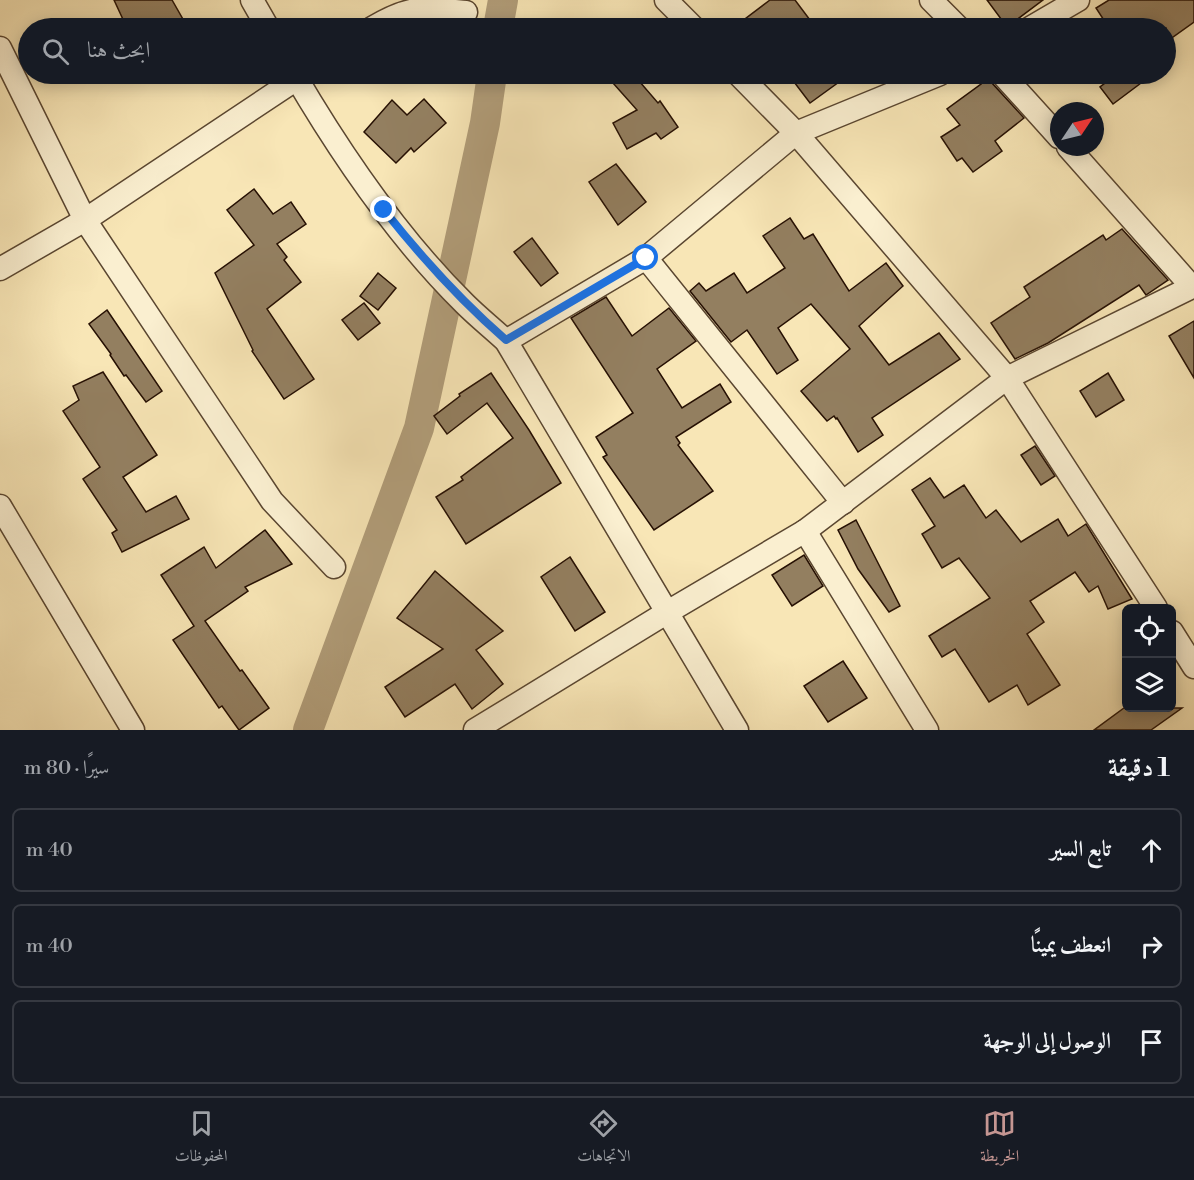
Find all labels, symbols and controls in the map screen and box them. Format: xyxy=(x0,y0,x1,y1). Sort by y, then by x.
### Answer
search box xyxy=(18,18,1176,84)
icon: search xyxy=(39,35,72,68)
text: ابحث هنا xyxy=(87,37,150,64)
north arrow xyxy=(1050,102,1104,156)
route end xyxy=(370,196,396,222)
route start xyxy=(632,244,658,270)
map controls xyxy=(1122,604,1176,712)
button: locate xyxy=(1122,604,1176,658)
button: layers xyxy=(1122,658,1176,712)
text: 1 دقيقة xyxy=(1108,752,1170,784)
text: سيرًا · 80 m xyxy=(24,756,109,781)
icon: ahead xyxy=(1135,834,1168,867)
text: تابع السير xyxy=(1050,836,1111,863)
text: 40 m xyxy=(26,838,73,863)
icon: right xyxy=(1135,930,1168,963)
text: انعطف يمينًا xyxy=(1031,932,1111,959)
text: 40 m xyxy=(26,934,73,959)
icon: arrive xyxy=(1135,1026,1168,1059)
text: الوصول إلى الوجهة xyxy=(983,1028,1111,1055)
tab: المحفوظات xyxy=(175,1107,228,1171)
tab: الاتجاهات xyxy=(577,1107,631,1171)
tab: الخريطة xyxy=(980,1107,1019,1171)

